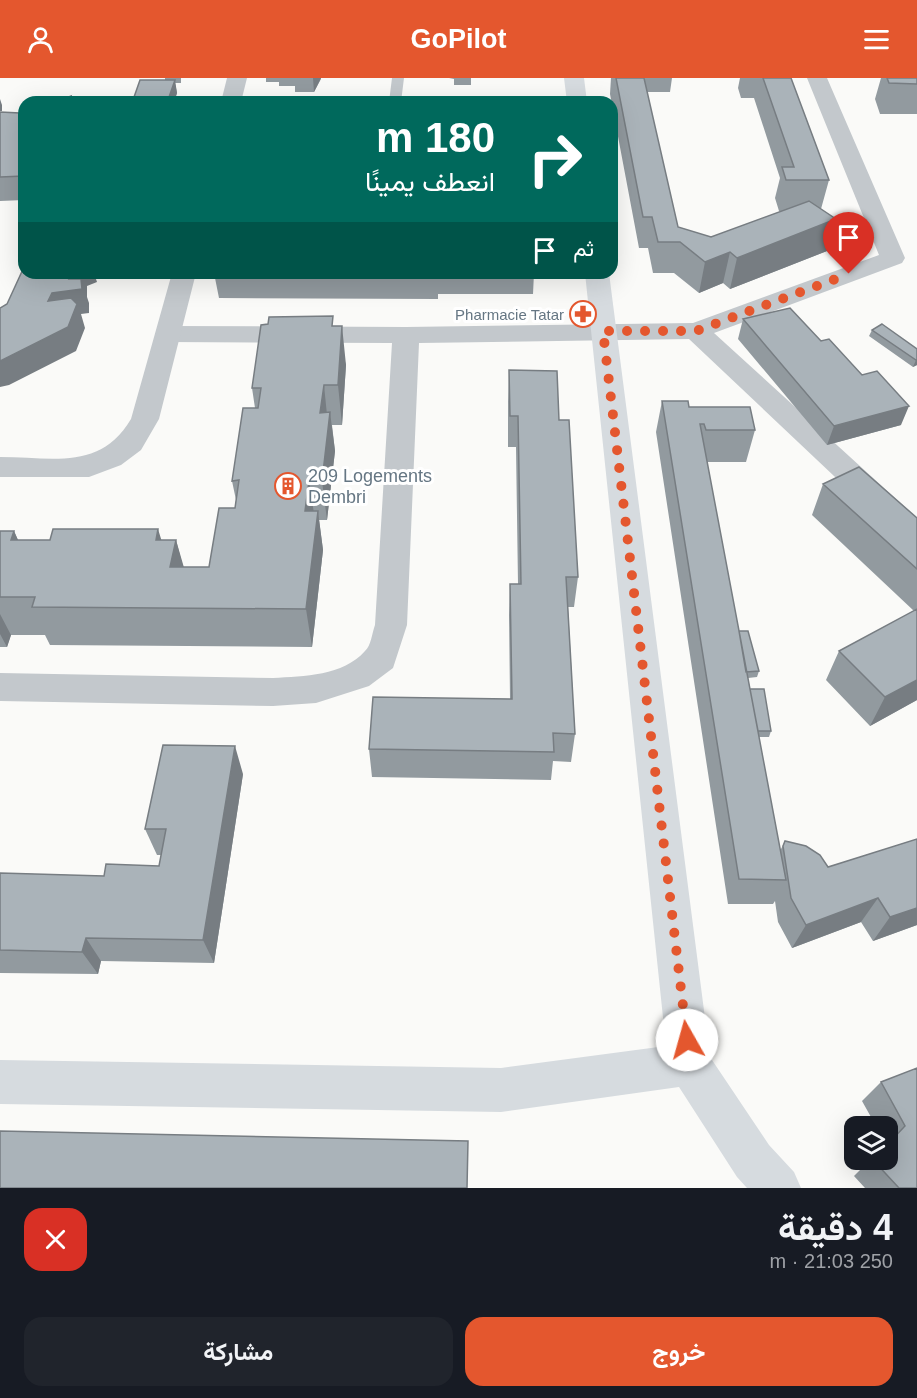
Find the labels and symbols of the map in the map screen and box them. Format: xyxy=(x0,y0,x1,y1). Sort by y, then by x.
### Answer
pin xyxy=(823,212,874,274)
pharmacy icon: Pharmacie Tatar xyxy=(568,299,598,329)
place label: Pharmacie Tatar xyxy=(455,306,564,323)
place label: 209 Logements Dembri xyxy=(308,466,432,507)
building icon: 209 Logements Dembri xyxy=(273,471,303,501)
position arrow xyxy=(655,1008,719,1072)

